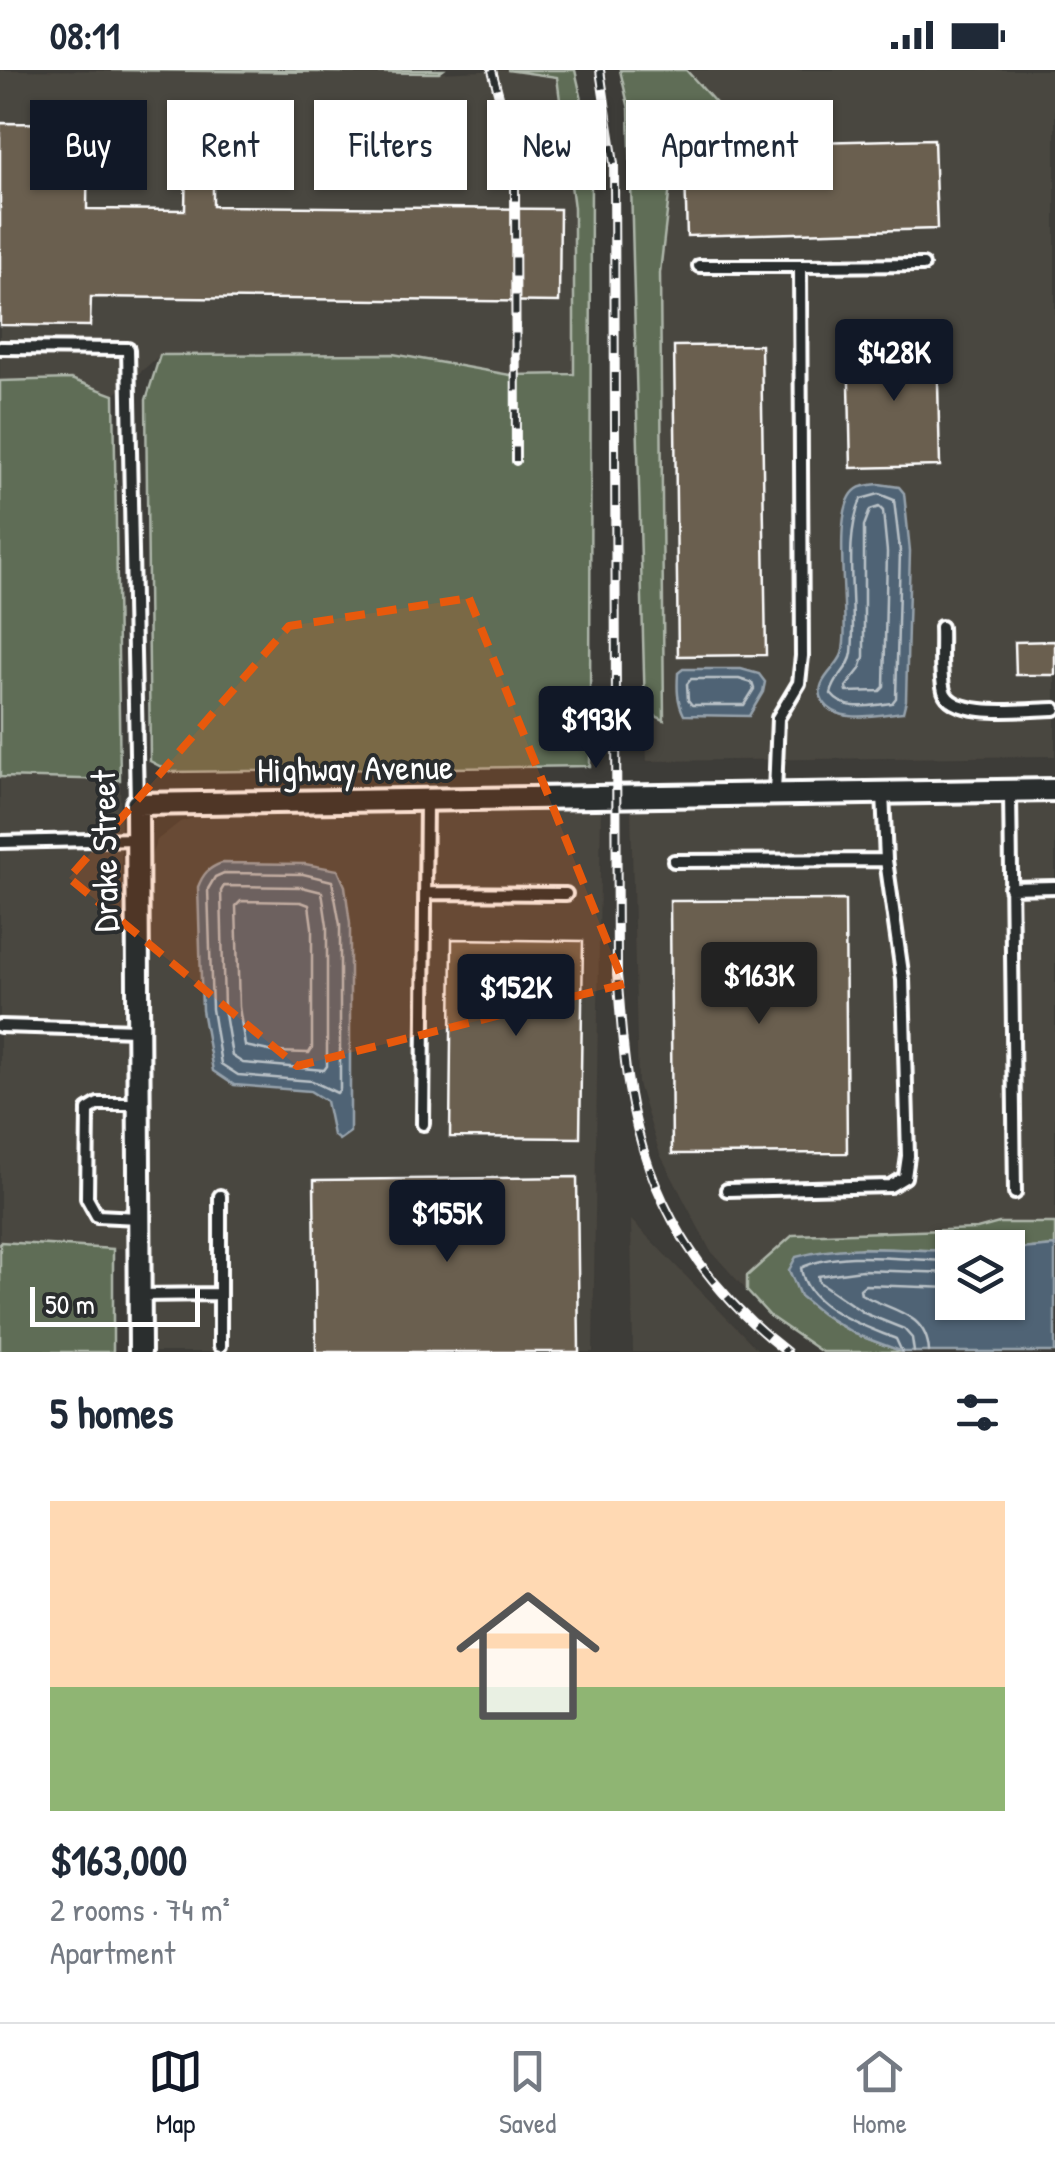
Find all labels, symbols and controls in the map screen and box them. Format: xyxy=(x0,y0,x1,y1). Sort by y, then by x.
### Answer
text: 08:11 xyxy=(50,9,120,61)
chip: Buy xyxy=(30,100,147,190)
chip: Rent xyxy=(167,100,294,190)
chip: Filters xyxy=(314,100,467,190)
chip: New xyxy=(487,100,606,190)
chip: Apartment xyxy=(626,100,833,190)
pin: $428K xyxy=(824,319,964,404)
text: $428K xyxy=(857,330,931,373)
pin: $193K xyxy=(526,686,666,771)
text: $193K xyxy=(561,697,631,740)
street label: Highway Avenue xyxy=(257,743,453,793)
street label: Drake Street xyxy=(79,769,129,932)
pin: $163K xyxy=(689,942,829,1027)
text: $163K xyxy=(723,953,795,996)
pin: $152K xyxy=(446,954,586,1039)
text: $152K xyxy=(479,965,553,1008)
pin: $155K xyxy=(377,1180,517,1265)
text: $155K xyxy=(411,1191,483,1234)
map controls xyxy=(935,1230,1025,1320)
button: layers xyxy=(935,1230,1025,1320)
scale bar xyxy=(30,1282,200,1326)
text: 50 m xyxy=(45,1285,95,1323)
text: 5 homes xyxy=(50,1384,173,1441)
icon: filters xyxy=(950,1385,1005,1440)
icon: home xyxy=(438,1566,618,1746)
text: $163,000 xyxy=(50,1831,187,1888)
text: 2 rooms · 74 m² xyxy=(50,1888,230,1931)
text: Apartment xyxy=(50,1931,175,1974)
tab: Map xyxy=(148,2044,203,2142)
tab: Saved xyxy=(499,2044,556,2142)
tab: Home xyxy=(852,2044,907,2142)

